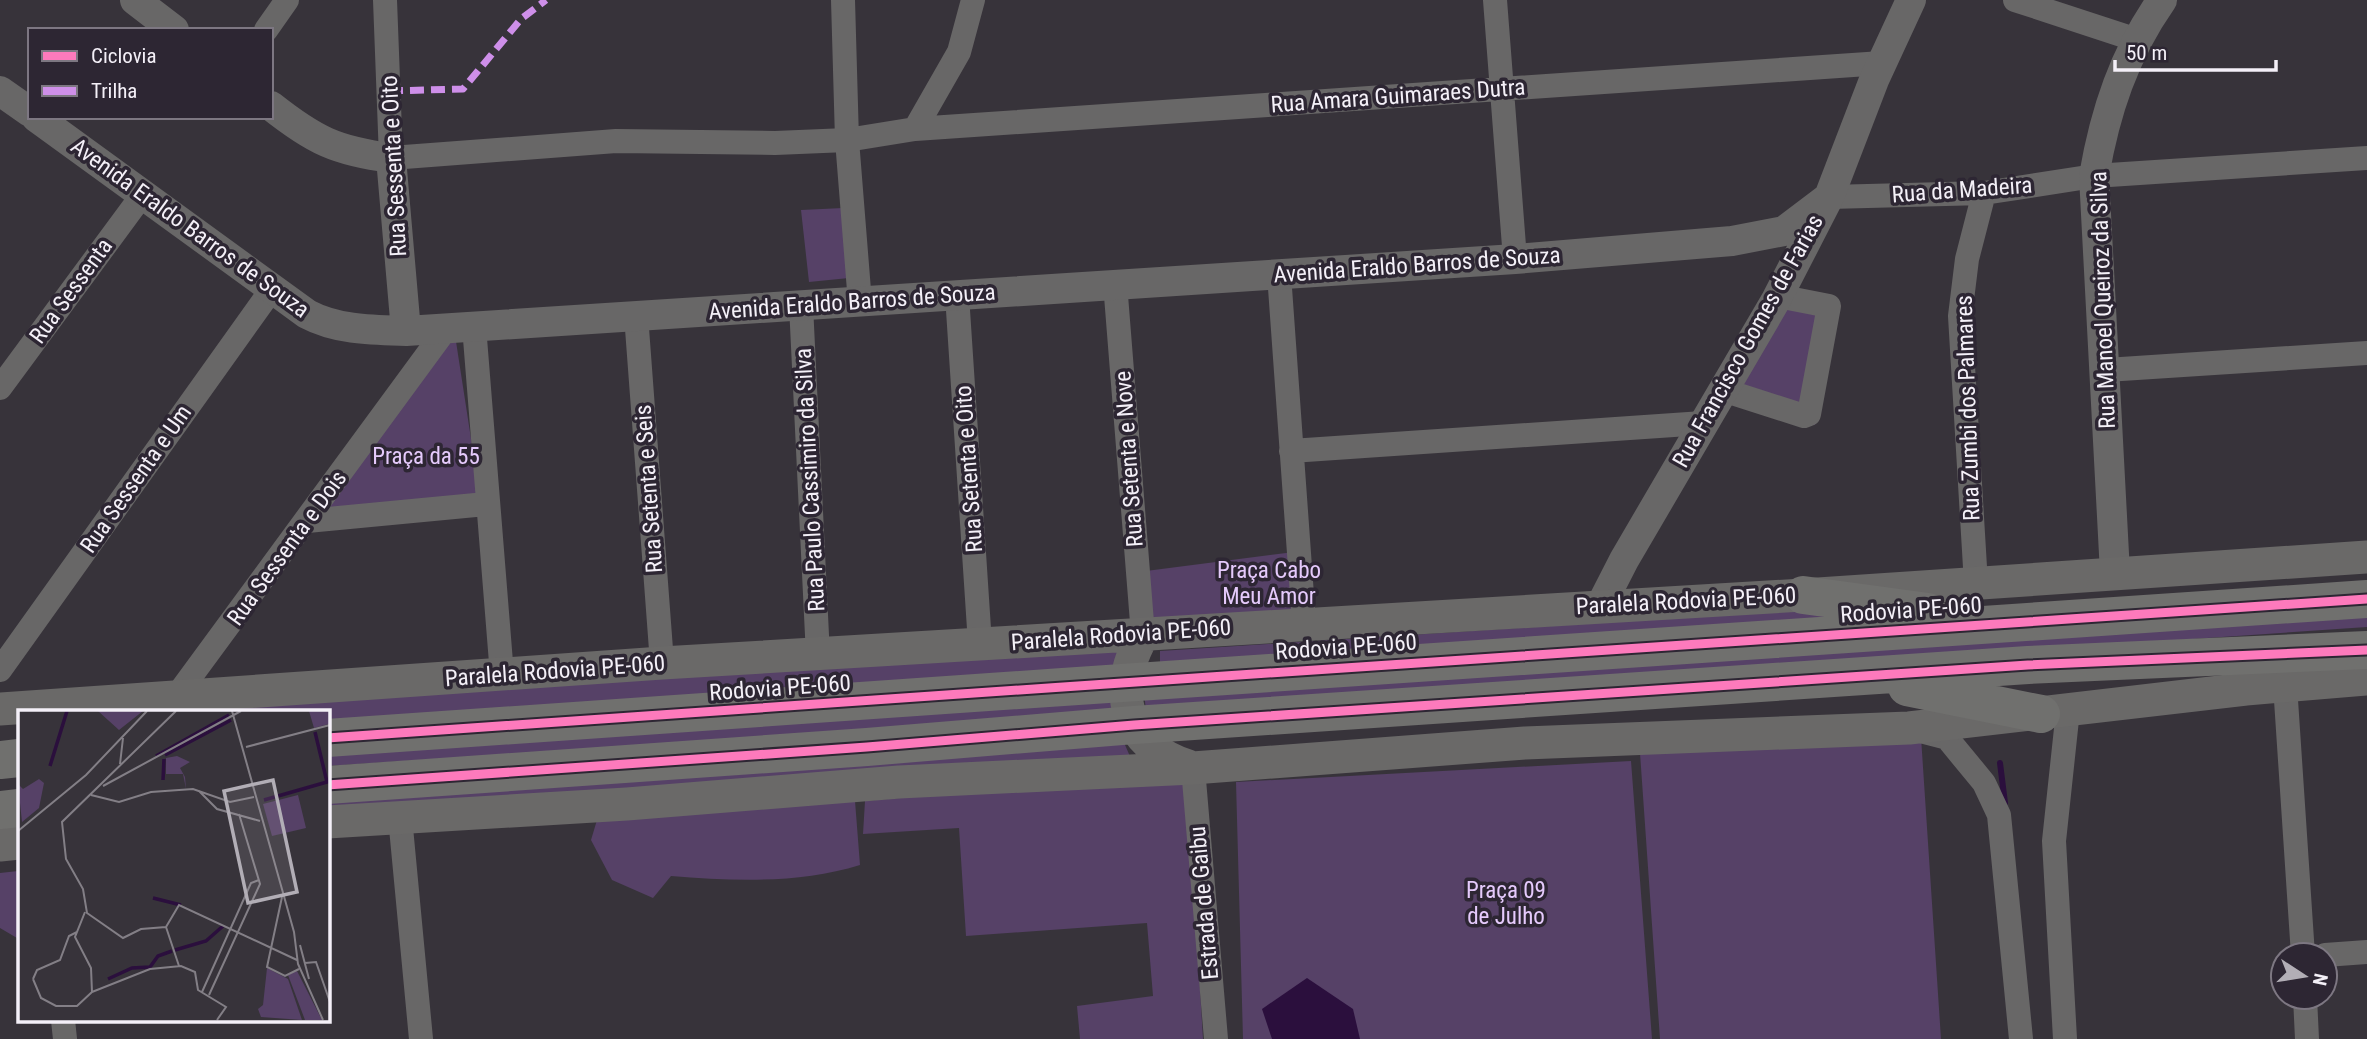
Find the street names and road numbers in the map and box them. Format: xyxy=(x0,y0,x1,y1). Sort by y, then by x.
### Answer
street label: Rua Amara Guimaraes Dutra xyxy=(1270,74,1526,118)
street label: Rua Sessenta e Oito xyxy=(376,75,412,257)
street label: Avenida Eraldo Barros de Souza xyxy=(66,133,314,323)
street label: Rua Manoel Queiroz da Silva xyxy=(2085,171,2121,429)
street label: Rua da Madeira xyxy=(1891,172,2033,208)
street label: Rua Francisco Gomes de Farias xyxy=(1667,210,1829,472)
street label: Rua Sessenta xyxy=(24,233,118,349)
street label: Avenida Eraldo Barros de Souza xyxy=(1273,241,1561,289)
street label: Avenida Eraldo Barros de Souza xyxy=(708,278,996,326)
street label: Rua Zumbi dos Palmares xyxy=(1951,295,1985,521)
street label: Rua Paulo Cassimiro da Silva xyxy=(790,348,830,612)
street label: Rua Setenta e Nove xyxy=(1109,370,1149,548)
street label: Rua Setenta e Oito xyxy=(950,385,988,553)
street label: Rua Sessenta e Um xyxy=(75,400,197,558)
street label: Rua Setenta e Seis xyxy=(630,404,668,574)
street label: Rua Sessenta e Dois xyxy=(222,465,352,631)
street label: Paralela Rodovia PE-060 xyxy=(1575,582,1797,620)
street label: Rodovia PE-060 xyxy=(1839,592,1983,628)
street label: Paralela Rodovia PE-060 xyxy=(1010,614,1232,656)
street label: Rodovia PE-060 xyxy=(1274,629,1418,665)
street label: Paralela Rodovia PE-060 xyxy=(444,650,666,692)
street label: Rodovia PE-060 xyxy=(708,670,852,706)
street label: Estrada de Gaibu xyxy=(1184,825,1224,981)

